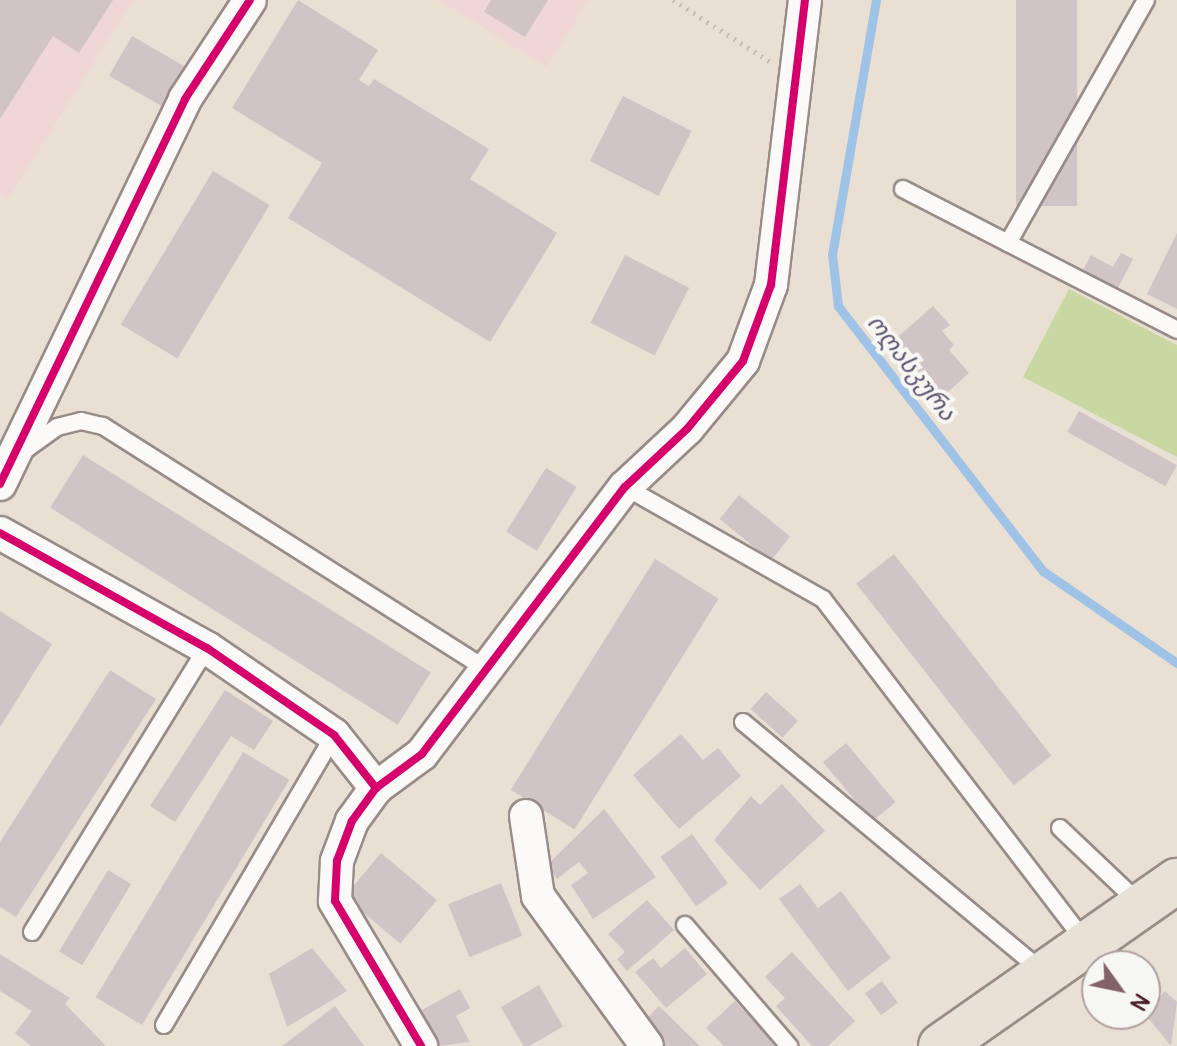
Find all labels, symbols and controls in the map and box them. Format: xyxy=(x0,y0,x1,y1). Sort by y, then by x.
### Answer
water label: ოღასკურა xyxy=(861,309,961,427)
north arrow xyxy=(1081,950,1161,1030)
text: N xyxy=(1124,988,1155,1016)

